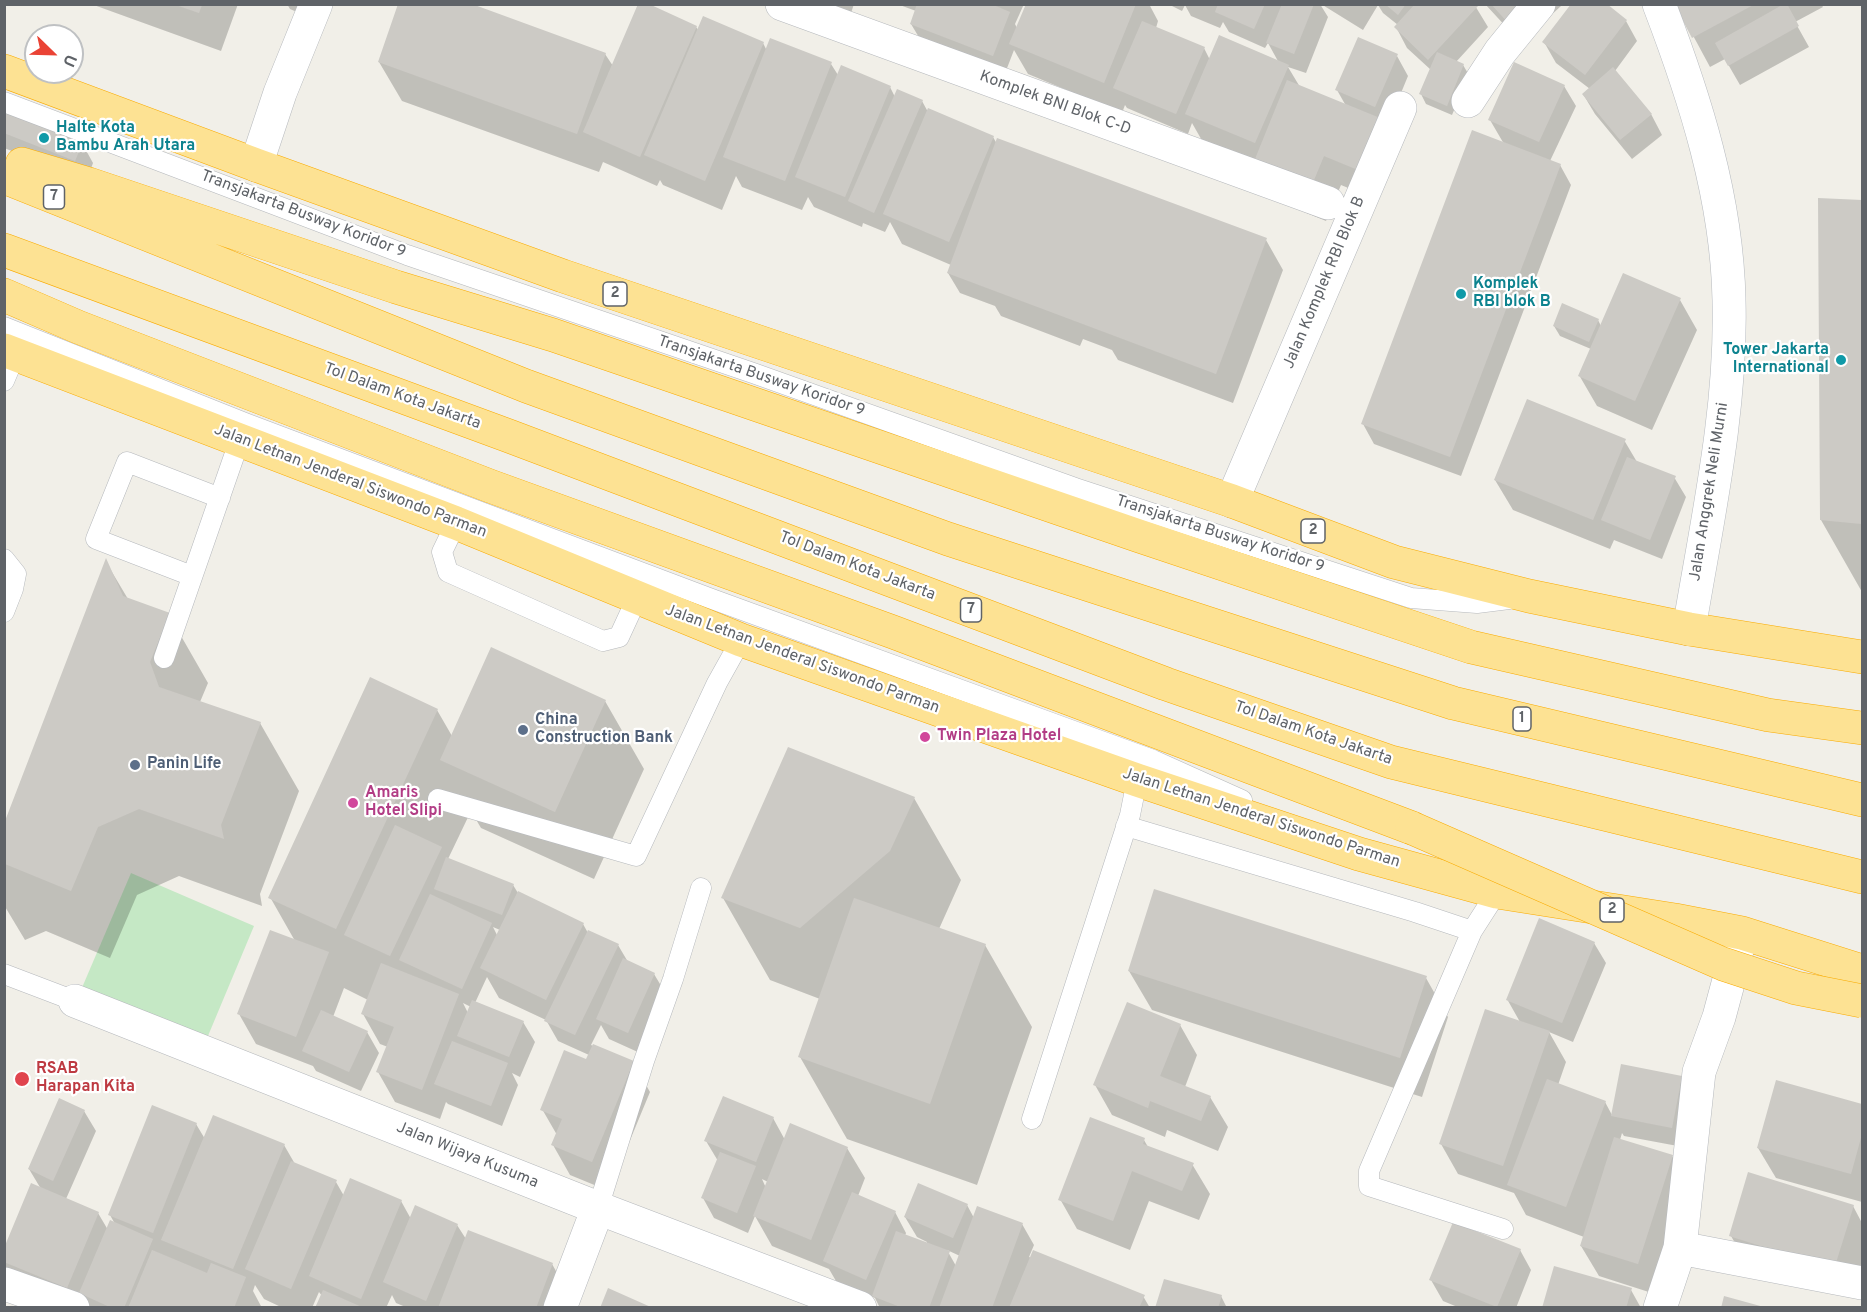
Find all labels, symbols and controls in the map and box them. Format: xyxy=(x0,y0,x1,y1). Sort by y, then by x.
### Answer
north arrow xyxy=(24,24,84,84)
text: U xyxy=(57,51,80,69)
street label: Komplek BNI Blok C-D xyxy=(977,68,1133,140)
place label: Halte Kota Bambu Arah Utara xyxy=(56,119,195,157)
marker: Halte Kota Bambu Arah Utara xyxy=(37,131,51,145)
street label: Transjakarta Busway Koridor 9 xyxy=(198,167,408,263)
road number: 7 xyxy=(44,185,64,209)
street label: Jalan Komplek RBI Blok B xyxy=(1280,194,1370,372)
place label: Komplek RBI blok B xyxy=(1473,275,1551,313)
road number: 2 xyxy=(603,282,627,306)
marker: Komplek RBI blok B xyxy=(1454,287,1468,301)
street label: Transjakarta Busway Koridor 9 xyxy=(655,332,867,422)
place label: Tower Jakarta International xyxy=(1723,341,1829,379)
marker: Tower Jakarta International xyxy=(1834,353,1848,367)
street label: Tol Dalam Kota Jakarta xyxy=(321,360,483,434)
street label: Jalan Anggrek Neli Murni xyxy=(1686,401,1734,583)
street label: Jalan Letnan Jenderal Siswondo Parman xyxy=(211,421,489,543)
street label: Transjakarta Busway Koridor 9 xyxy=(1113,492,1327,578)
road number: 2 xyxy=(1301,519,1325,543)
street label: Tol Dalam Kota Jakarta xyxy=(776,528,938,606)
road number: 7 xyxy=(960,598,982,622)
street label: Jalan Letnan Jenderal Siswondo Parman xyxy=(662,601,942,719)
street label: Tol Dalam Kota Jakarta xyxy=(1232,698,1394,770)
road number: 1 xyxy=(1513,707,1531,731)
place label: China Construction Bank xyxy=(535,711,673,749)
marker: China Construction Bank xyxy=(516,723,530,737)
place label: Twin Plaza Hotel xyxy=(937,727,1061,747)
marker: Twin Plaza Hotel xyxy=(918,730,932,744)
place label: Panin Life xyxy=(147,755,221,775)
marker: Panin Life xyxy=(128,758,142,772)
street label: Jalan Letnan Jenderal Siswondo Parman xyxy=(1120,765,1402,873)
place label: Amaris Hotel Slipi xyxy=(365,784,442,822)
marker: Amaris Hotel Slipi xyxy=(346,796,360,810)
road number: 2 xyxy=(1600,898,1624,922)
place label: RSAB Harapan Kita xyxy=(36,1060,135,1098)
marker: RSAB Harapan Kita xyxy=(13,1070,31,1088)
street label: Jalan Wijaya Kusuma xyxy=(393,1119,541,1193)

